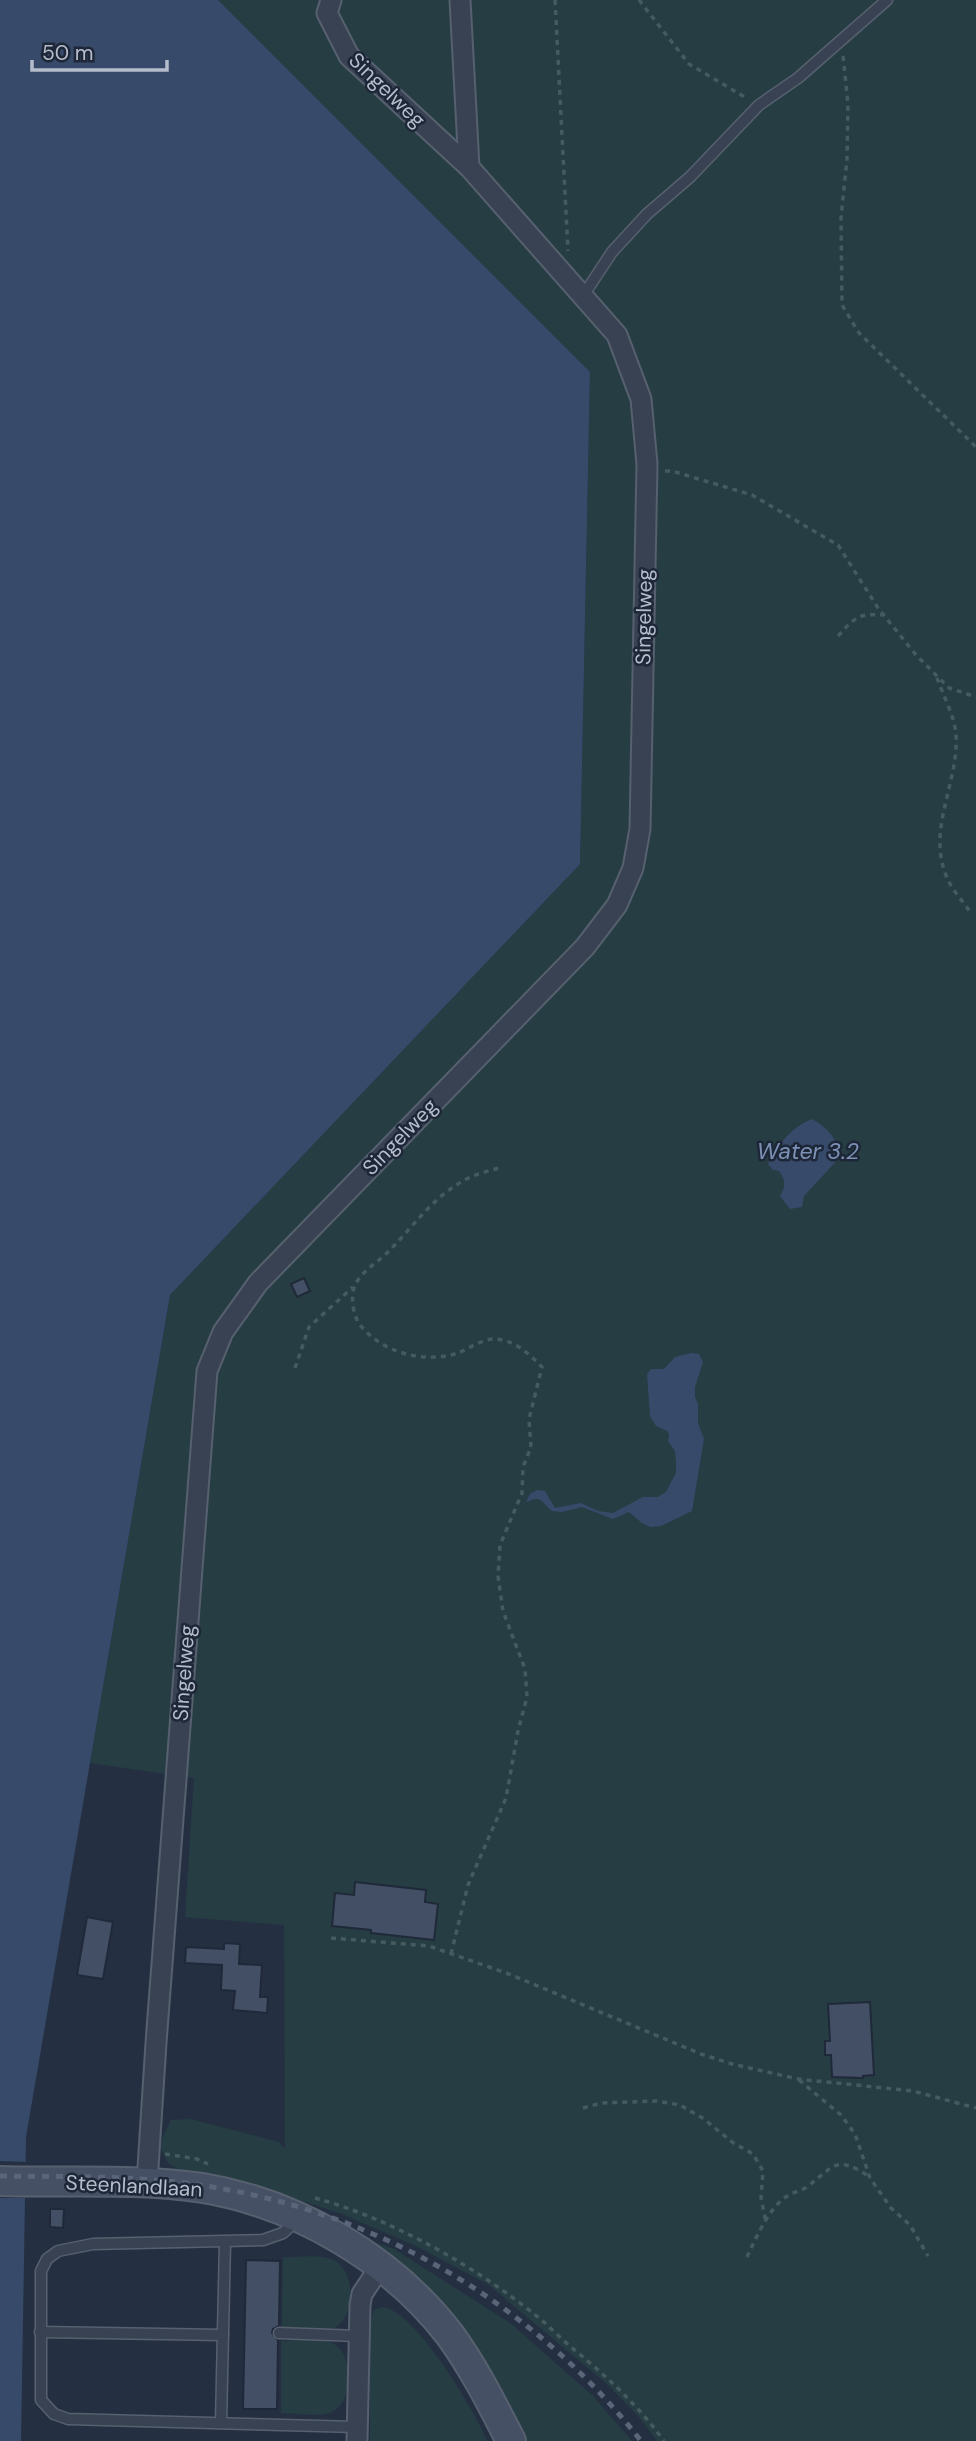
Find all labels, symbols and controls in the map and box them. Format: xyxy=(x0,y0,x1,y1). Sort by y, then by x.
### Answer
scale bar xyxy=(32,28,166,72)
text: 50 m xyxy=(42,39,93,67)
street label: Singelweg xyxy=(343,46,432,134)
street label: Singelweg xyxy=(629,568,659,665)
street label: Singelweg xyxy=(356,1092,444,1181)
water label: Water 3.2 xyxy=(757,1136,859,1166)
street label: Singelweg xyxy=(167,1624,201,1722)
street label: Steenlandlaan xyxy=(65,2168,203,2204)

